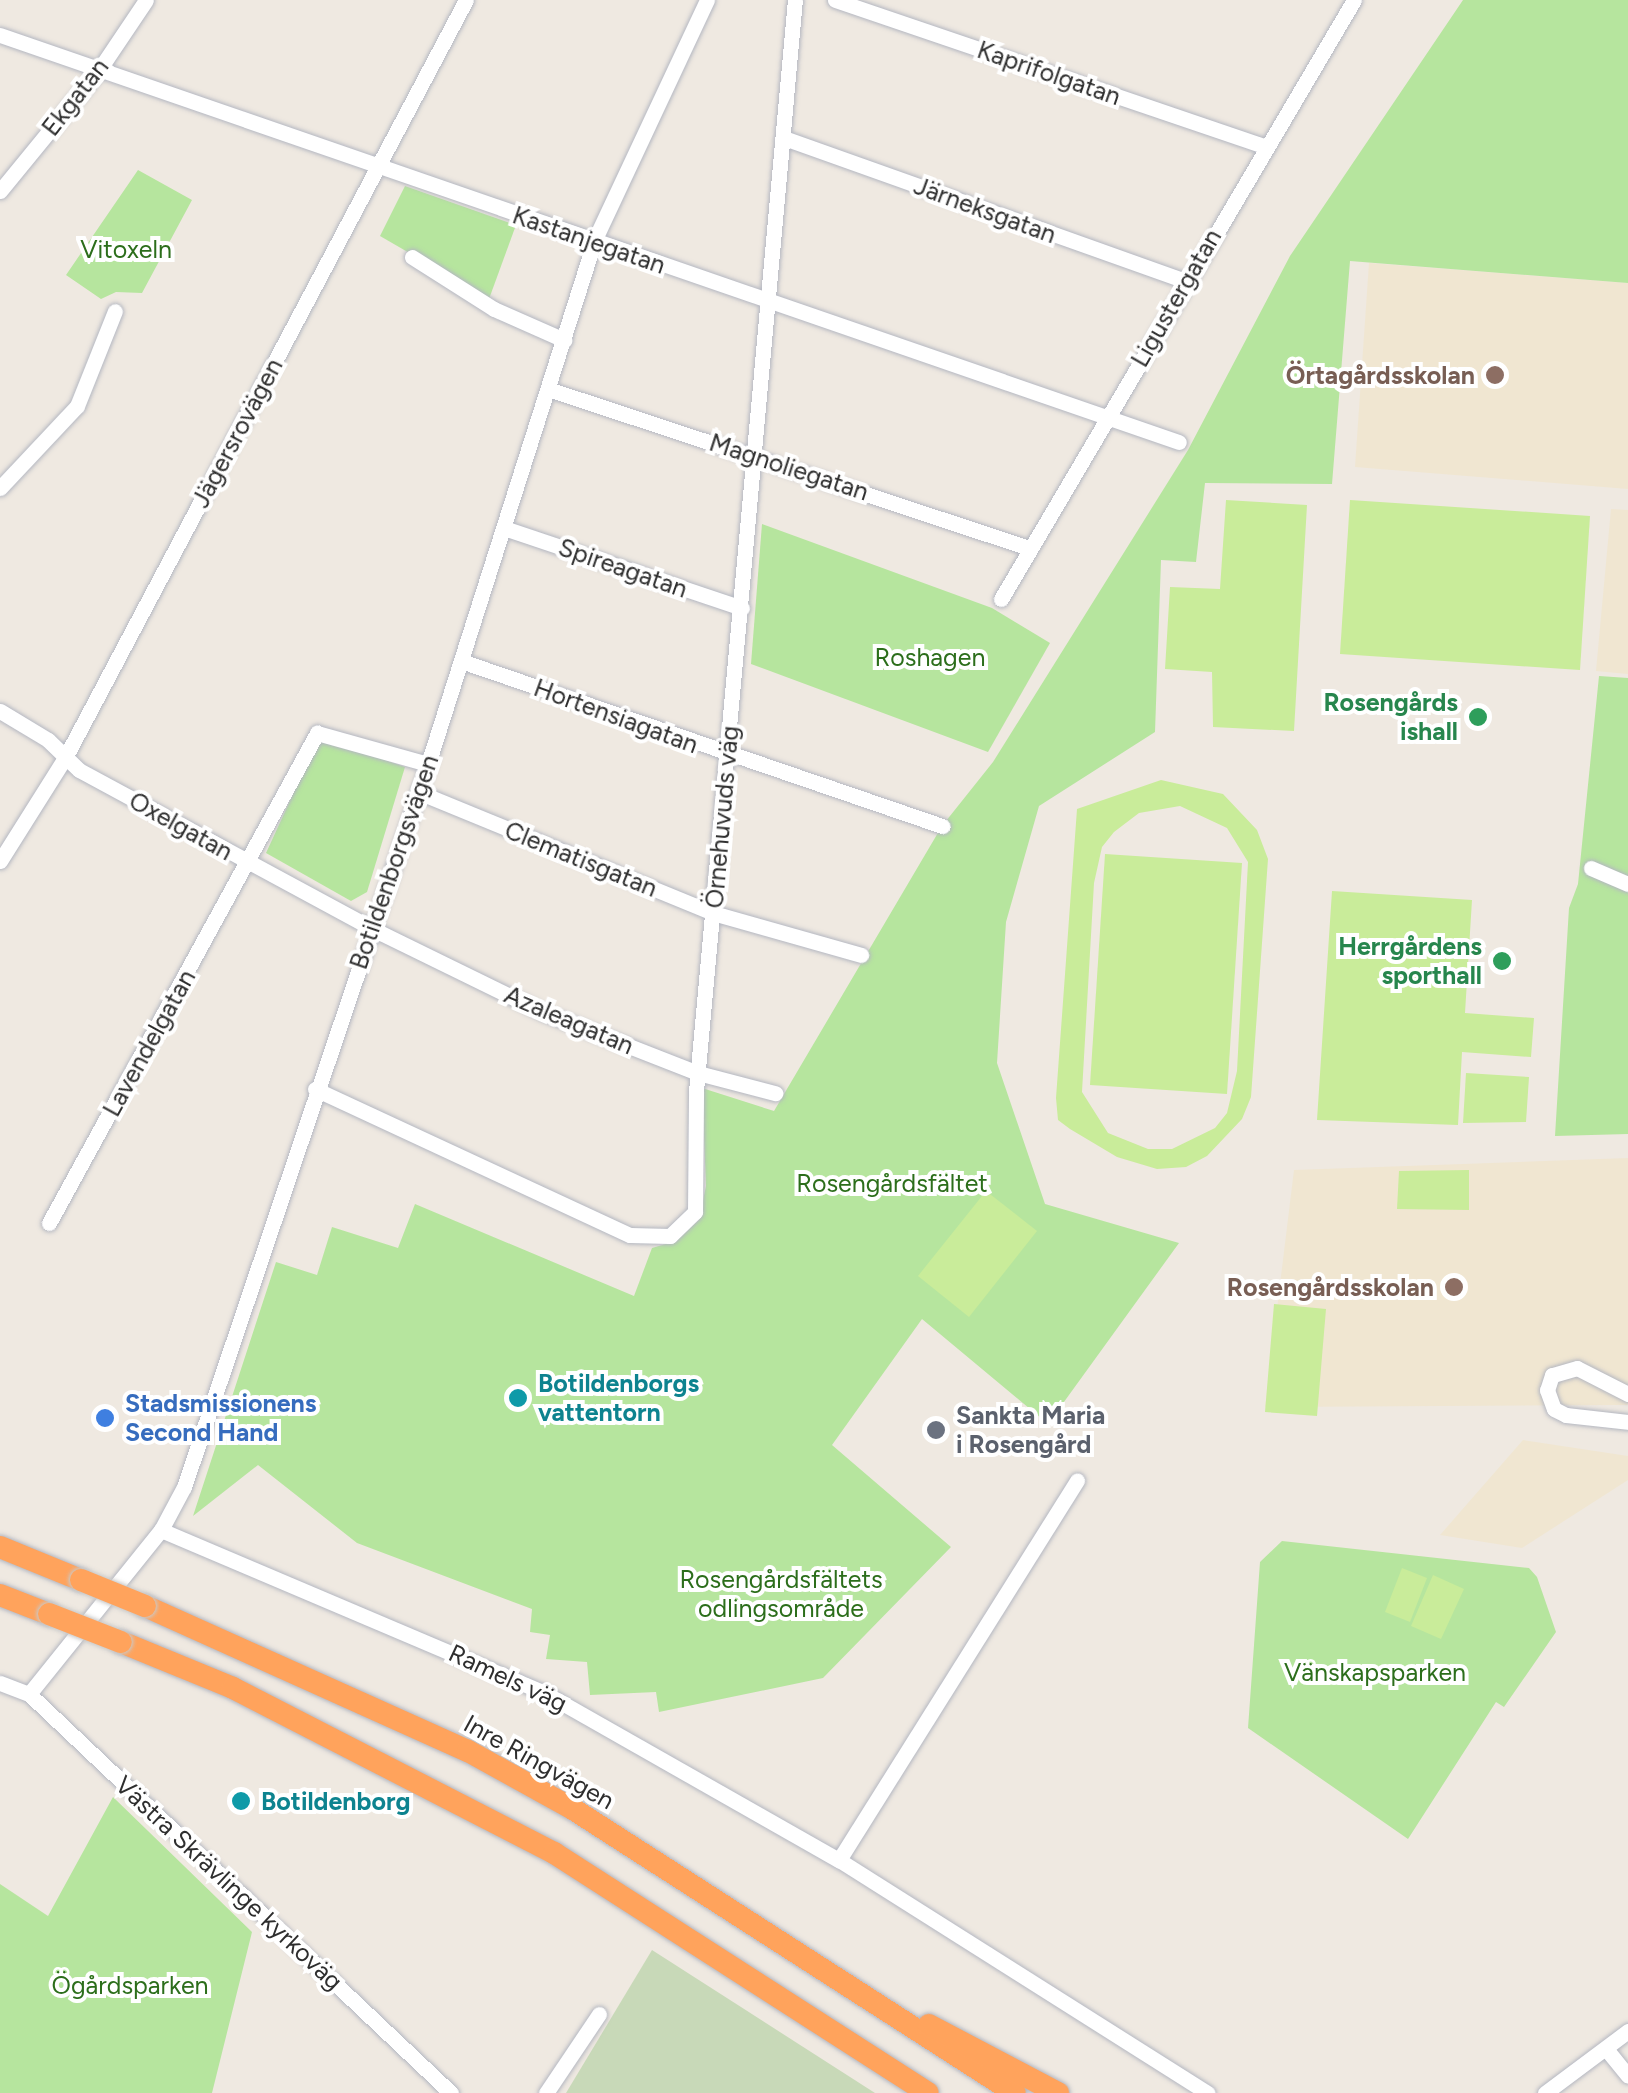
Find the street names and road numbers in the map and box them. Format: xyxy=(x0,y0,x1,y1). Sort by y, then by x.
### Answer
street label: Kaprifolgatan xyxy=(973,34,1125,112)
street label: Ekgatan xyxy=(35,52,115,142)
street label: Järneksgatan xyxy=(910,170,1060,250)
street label: Kastanjegatan xyxy=(509,200,669,280)
street label: Ligustergatan xyxy=(1124,224,1228,372)
street label: Jägersrovägen xyxy=(185,353,289,513)
street label: Magnoliegatan xyxy=(706,427,872,507)
street label: Spireagatan xyxy=(555,532,691,604)
street label: Hortensiagatan xyxy=(530,672,702,760)
street label: Örnehuvuds väg xyxy=(699,724,745,910)
street label: Botildenborgsvägen xyxy=(343,751,445,973)
street label: Oxelgatan xyxy=(124,785,238,867)
street label: Clematisgatan xyxy=(500,815,662,903)
street label: Lavendelgatan xyxy=(96,964,202,1122)
street label: Azaleagatan xyxy=(500,979,638,1061)
street label: Ramels väg xyxy=(444,1638,572,1718)
street label: Inre Ringvägen xyxy=(459,1708,619,1816)
street label: Västra Skrävlinge kyrkoväg xyxy=(109,1770,349,1996)

